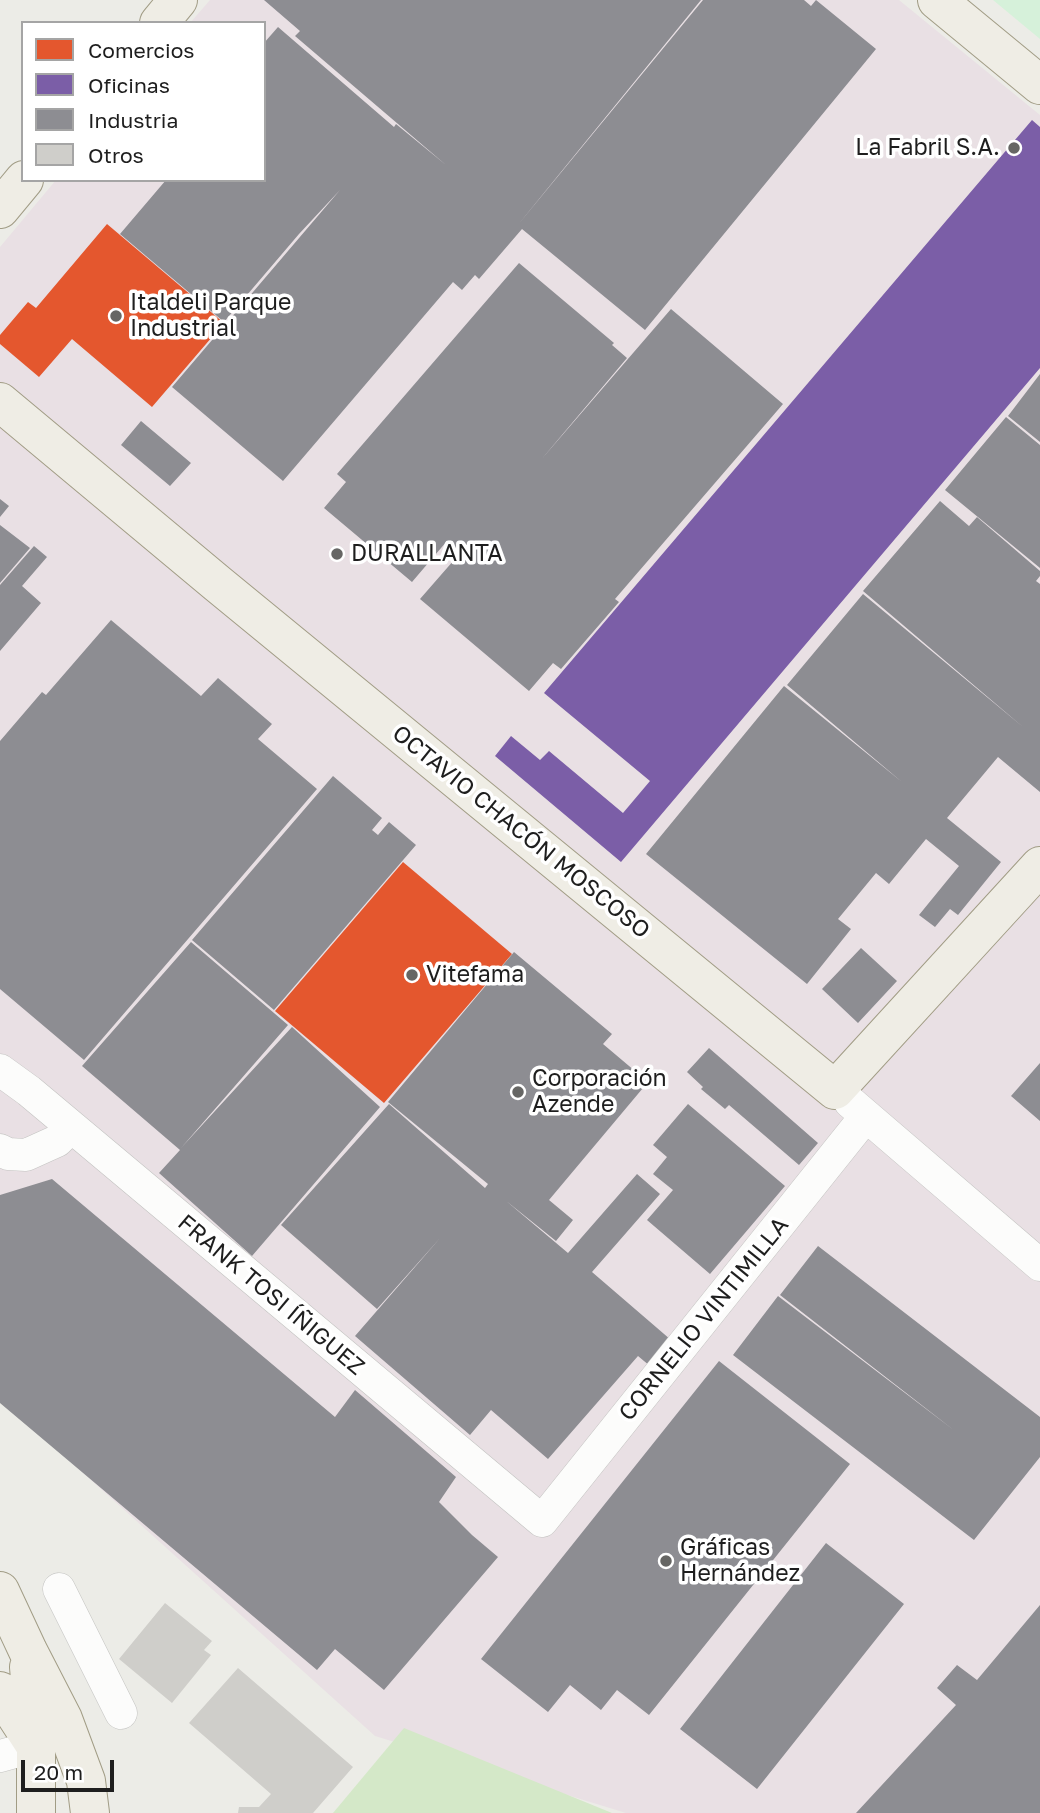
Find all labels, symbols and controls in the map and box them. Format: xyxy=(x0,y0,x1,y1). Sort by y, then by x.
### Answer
legend xyxy=(21,21,266,182)
text: Comercios xyxy=(88,37,194,63)
text: Oficinas xyxy=(88,72,170,98)
text: Industria xyxy=(88,107,178,133)
place label: La Fabril S.A. xyxy=(855,134,1000,162)
marker: La Fabril S.A. xyxy=(1006,140,1022,156)
text: Otros xyxy=(88,142,144,168)
place label: Italdeli Parque Industrial xyxy=(130,289,291,343)
marker: Italdeli Parque Industrial xyxy=(108,308,124,324)
place label: DURALLANTA xyxy=(351,540,503,568)
marker: DURALLANTA xyxy=(329,546,345,562)
street label: OCTAVIO CHACÓN MOSCOSO xyxy=(387,720,655,944)
place label: Vitefama xyxy=(426,961,524,989)
marker: Vitefama xyxy=(404,967,420,983)
place label: Corporación Azende xyxy=(532,1065,667,1119)
marker: Corporación Azende xyxy=(510,1084,526,1100)
street label: FRANK TOSI ÍÑIGUEZ xyxy=(172,1209,370,1381)
street label: CORNELIO VINTIMILLA xyxy=(613,1212,795,1426)
place label: Gráficas Hernández xyxy=(680,1534,800,1588)
marker: Gráficas Hernández xyxy=(658,1553,674,1569)
scale bar xyxy=(24,1746,117,1790)
text: 20 m xyxy=(34,1759,83,1785)

